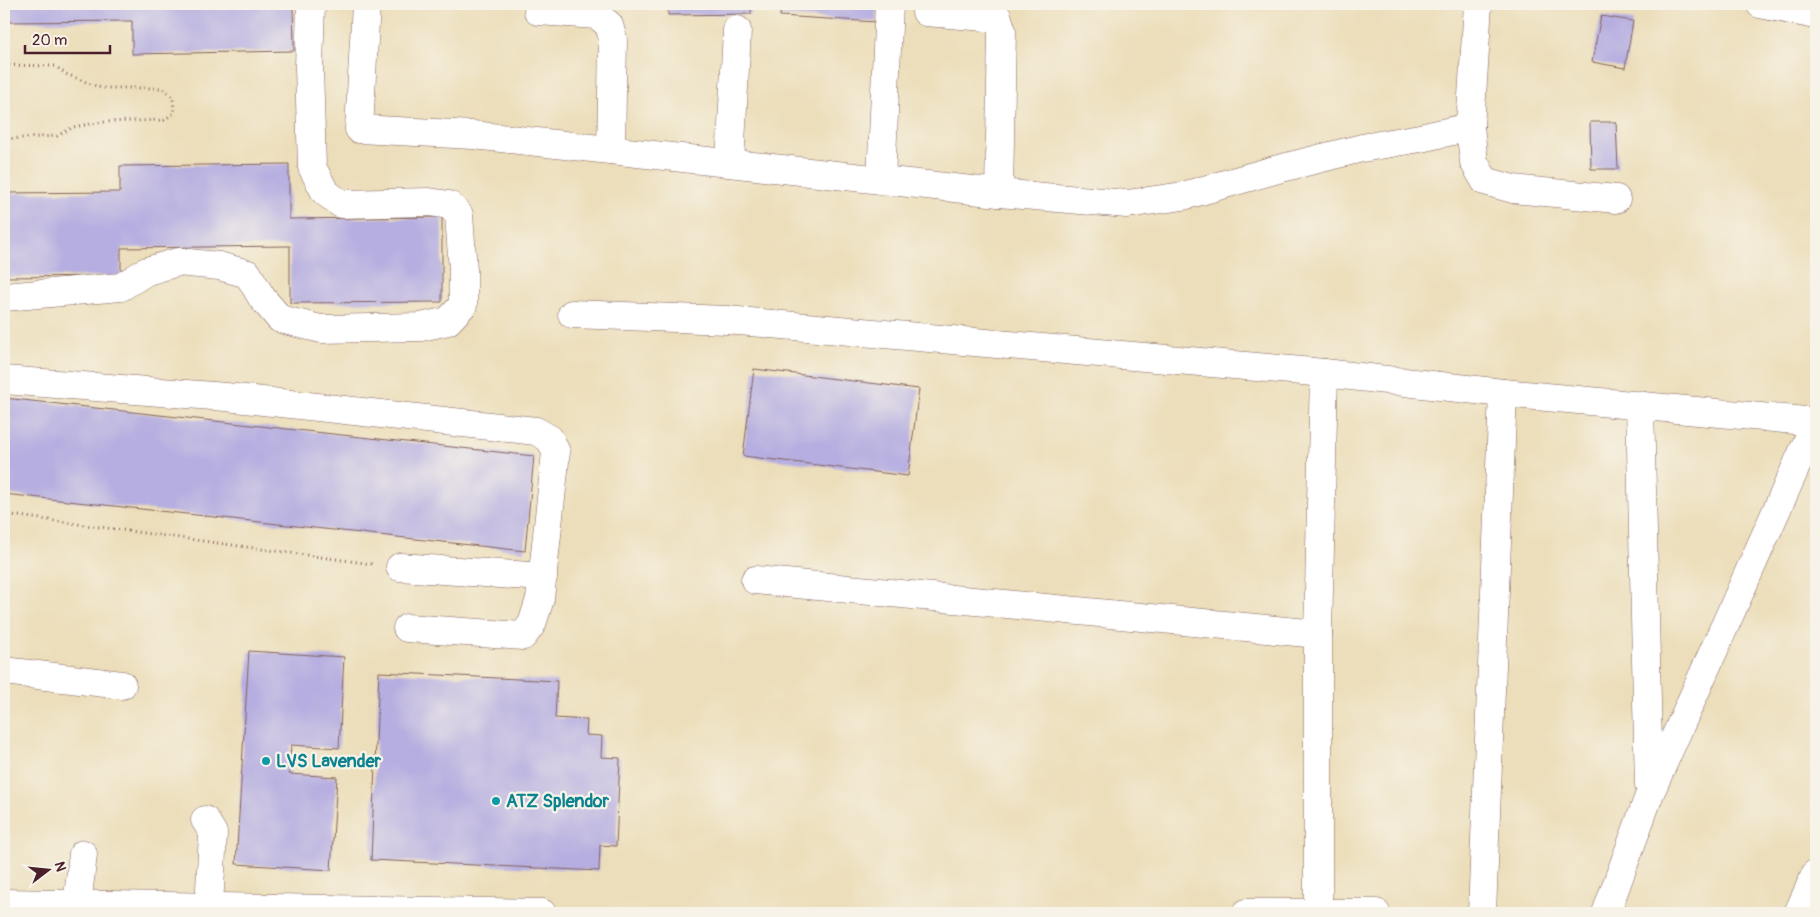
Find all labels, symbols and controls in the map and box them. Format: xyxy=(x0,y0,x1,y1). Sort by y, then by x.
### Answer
scale bar xyxy=(25,22,110,54)
text: 20 m xyxy=(32,31,67,50)
place label: LVS Lavender xyxy=(276,750,382,773)
marker: LVS Lavender xyxy=(260,755,272,767)
place label: ATZ Splendor xyxy=(506,790,610,813)
marker: ATZ Splendor xyxy=(490,795,502,807)
north arrow xyxy=(22,844,72,894)
text: N xyxy=(51,860,69,873)

